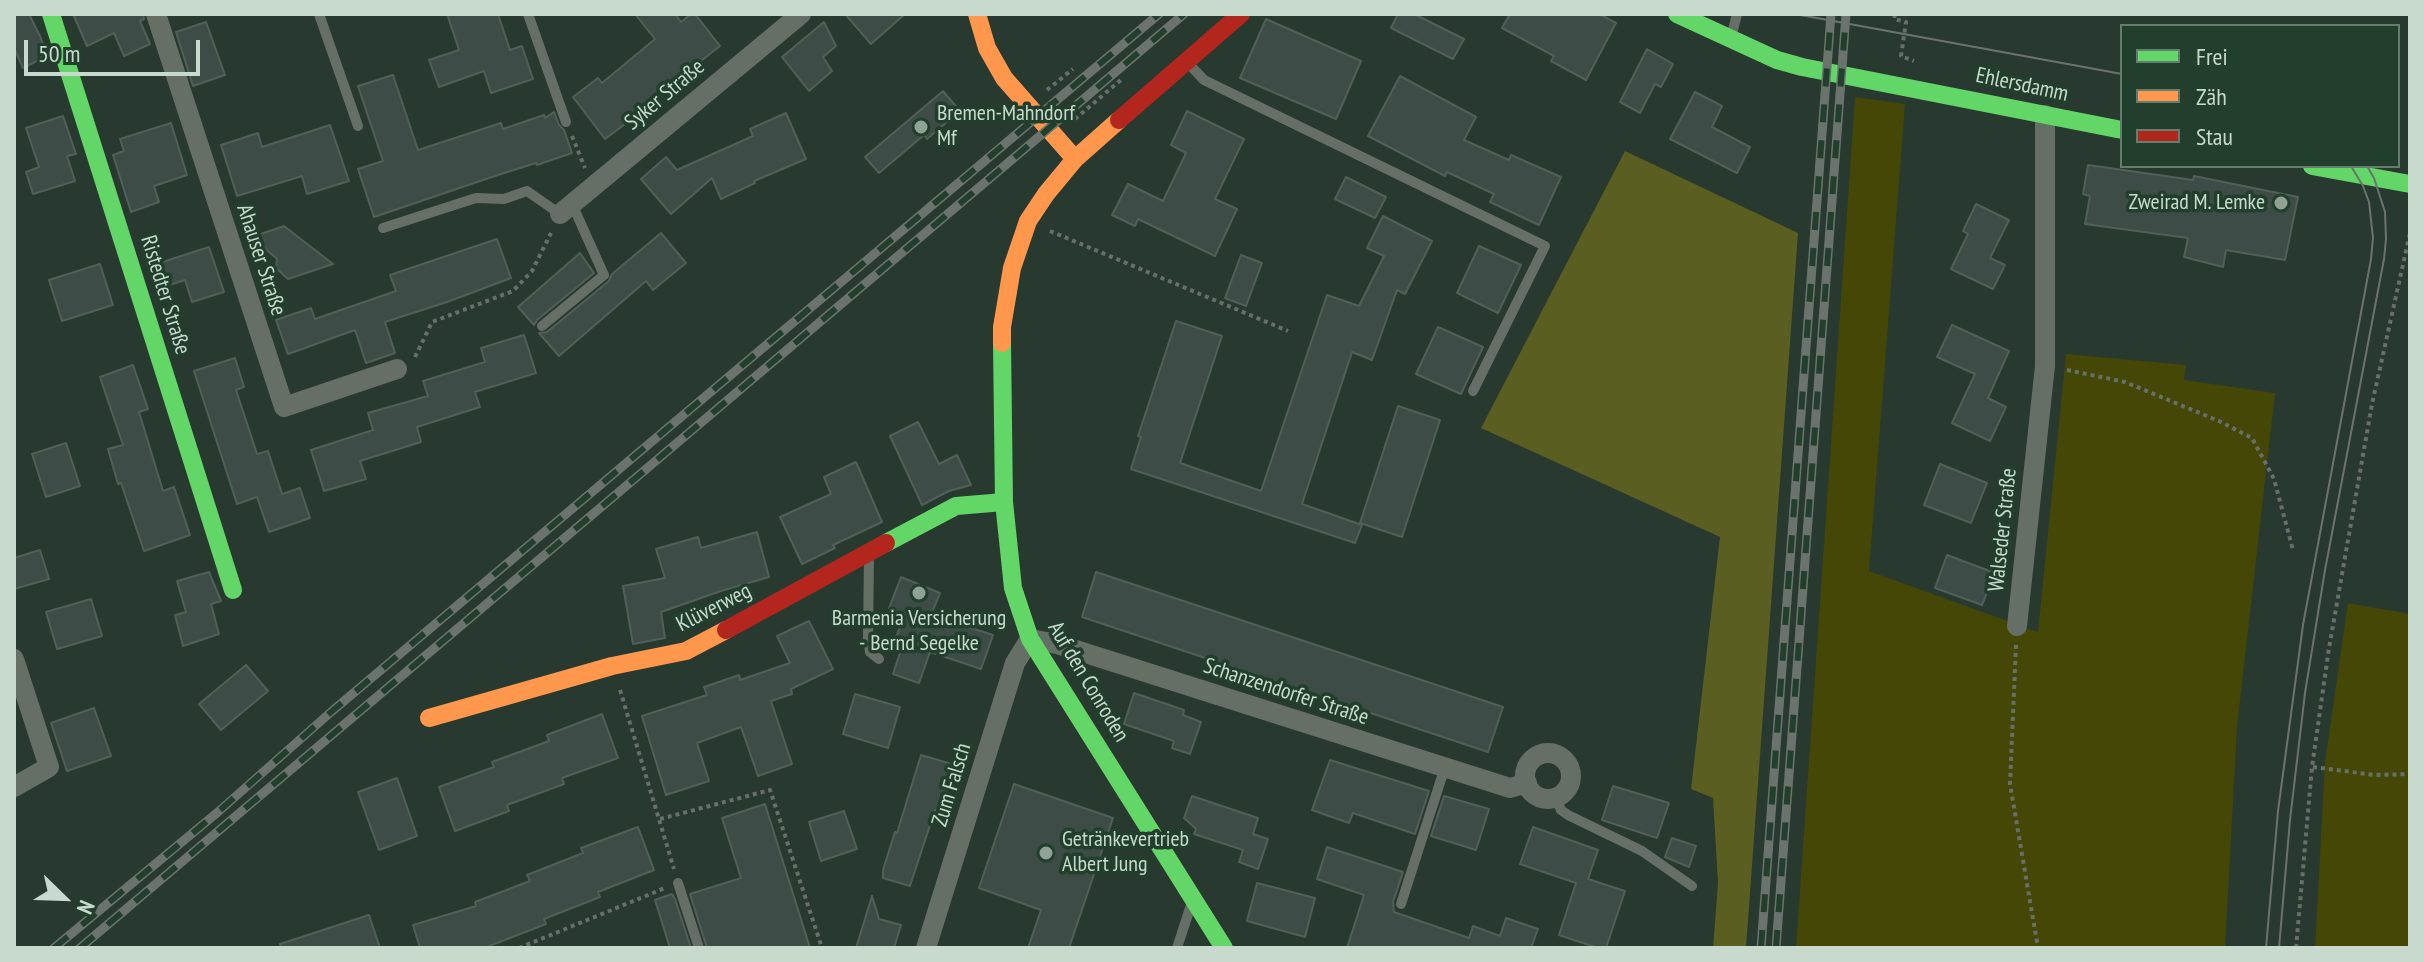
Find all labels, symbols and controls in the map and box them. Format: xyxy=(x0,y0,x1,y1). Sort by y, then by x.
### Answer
scale bar xyxy=(28,24,204,74)
legend xyxy=(2120,24,2400,168)
text: 50 m xyxy=(38,38,80,69)
text: Frei xyxy=(2196,41,2228,72)
street label: Syker Straße xyxy=(620,54,710,136)
street label: Ehlersdamm xyxy=(1973,62,2071,108)
text: Zäh xyxy=(2196,81,2227,112)
place label: Bremen-Mahndorf Mf xyxy=(937,101,1075,152)
marker: Bremen-Mahndorf Mf xyxy=(912,118,930,136)
text: Stau xyxy=(2196,121,2233,152)
place label: Zweirad M. Lemke xyxy=(2129,190,2265,216)
marker: Zweirad M. Lemke xyxy=(2272,194,2290,212)
street label: Ahauser Straße xyxy=(231,201,291,319)
street label: Ristedter Straße xyxy=(134,232,196,358)
street label: Walseder Straße xyxy=(1983,467,2023,593)
street label: Klüverweg xyxy=(672,578,756,638)
marker: Barmenia Versicherung - Bernd Segelke xyxy=(910,584,928,602)
place label: Barmenia Versicherung - Bernd Segelke xyxy=(832,606,1006,658)
street label: Auf den Conroden xyxy=(1042,617,1134,747)
street label: Schanzendorfer Straße xyxy=(1200,653,1372,731)
street label: Zum Falsch xyxy=(927,740,977,830)
place label: Getränkevertrieb Albert Jung xyxy=(1062,827,1189,878)
marker: Getränkevertrieb Albert Jung xyxy=(1037,844,1055,862)
north arrow xyxy=(24,858,104,938)
text: N xyxy=(71,896,101,918)

